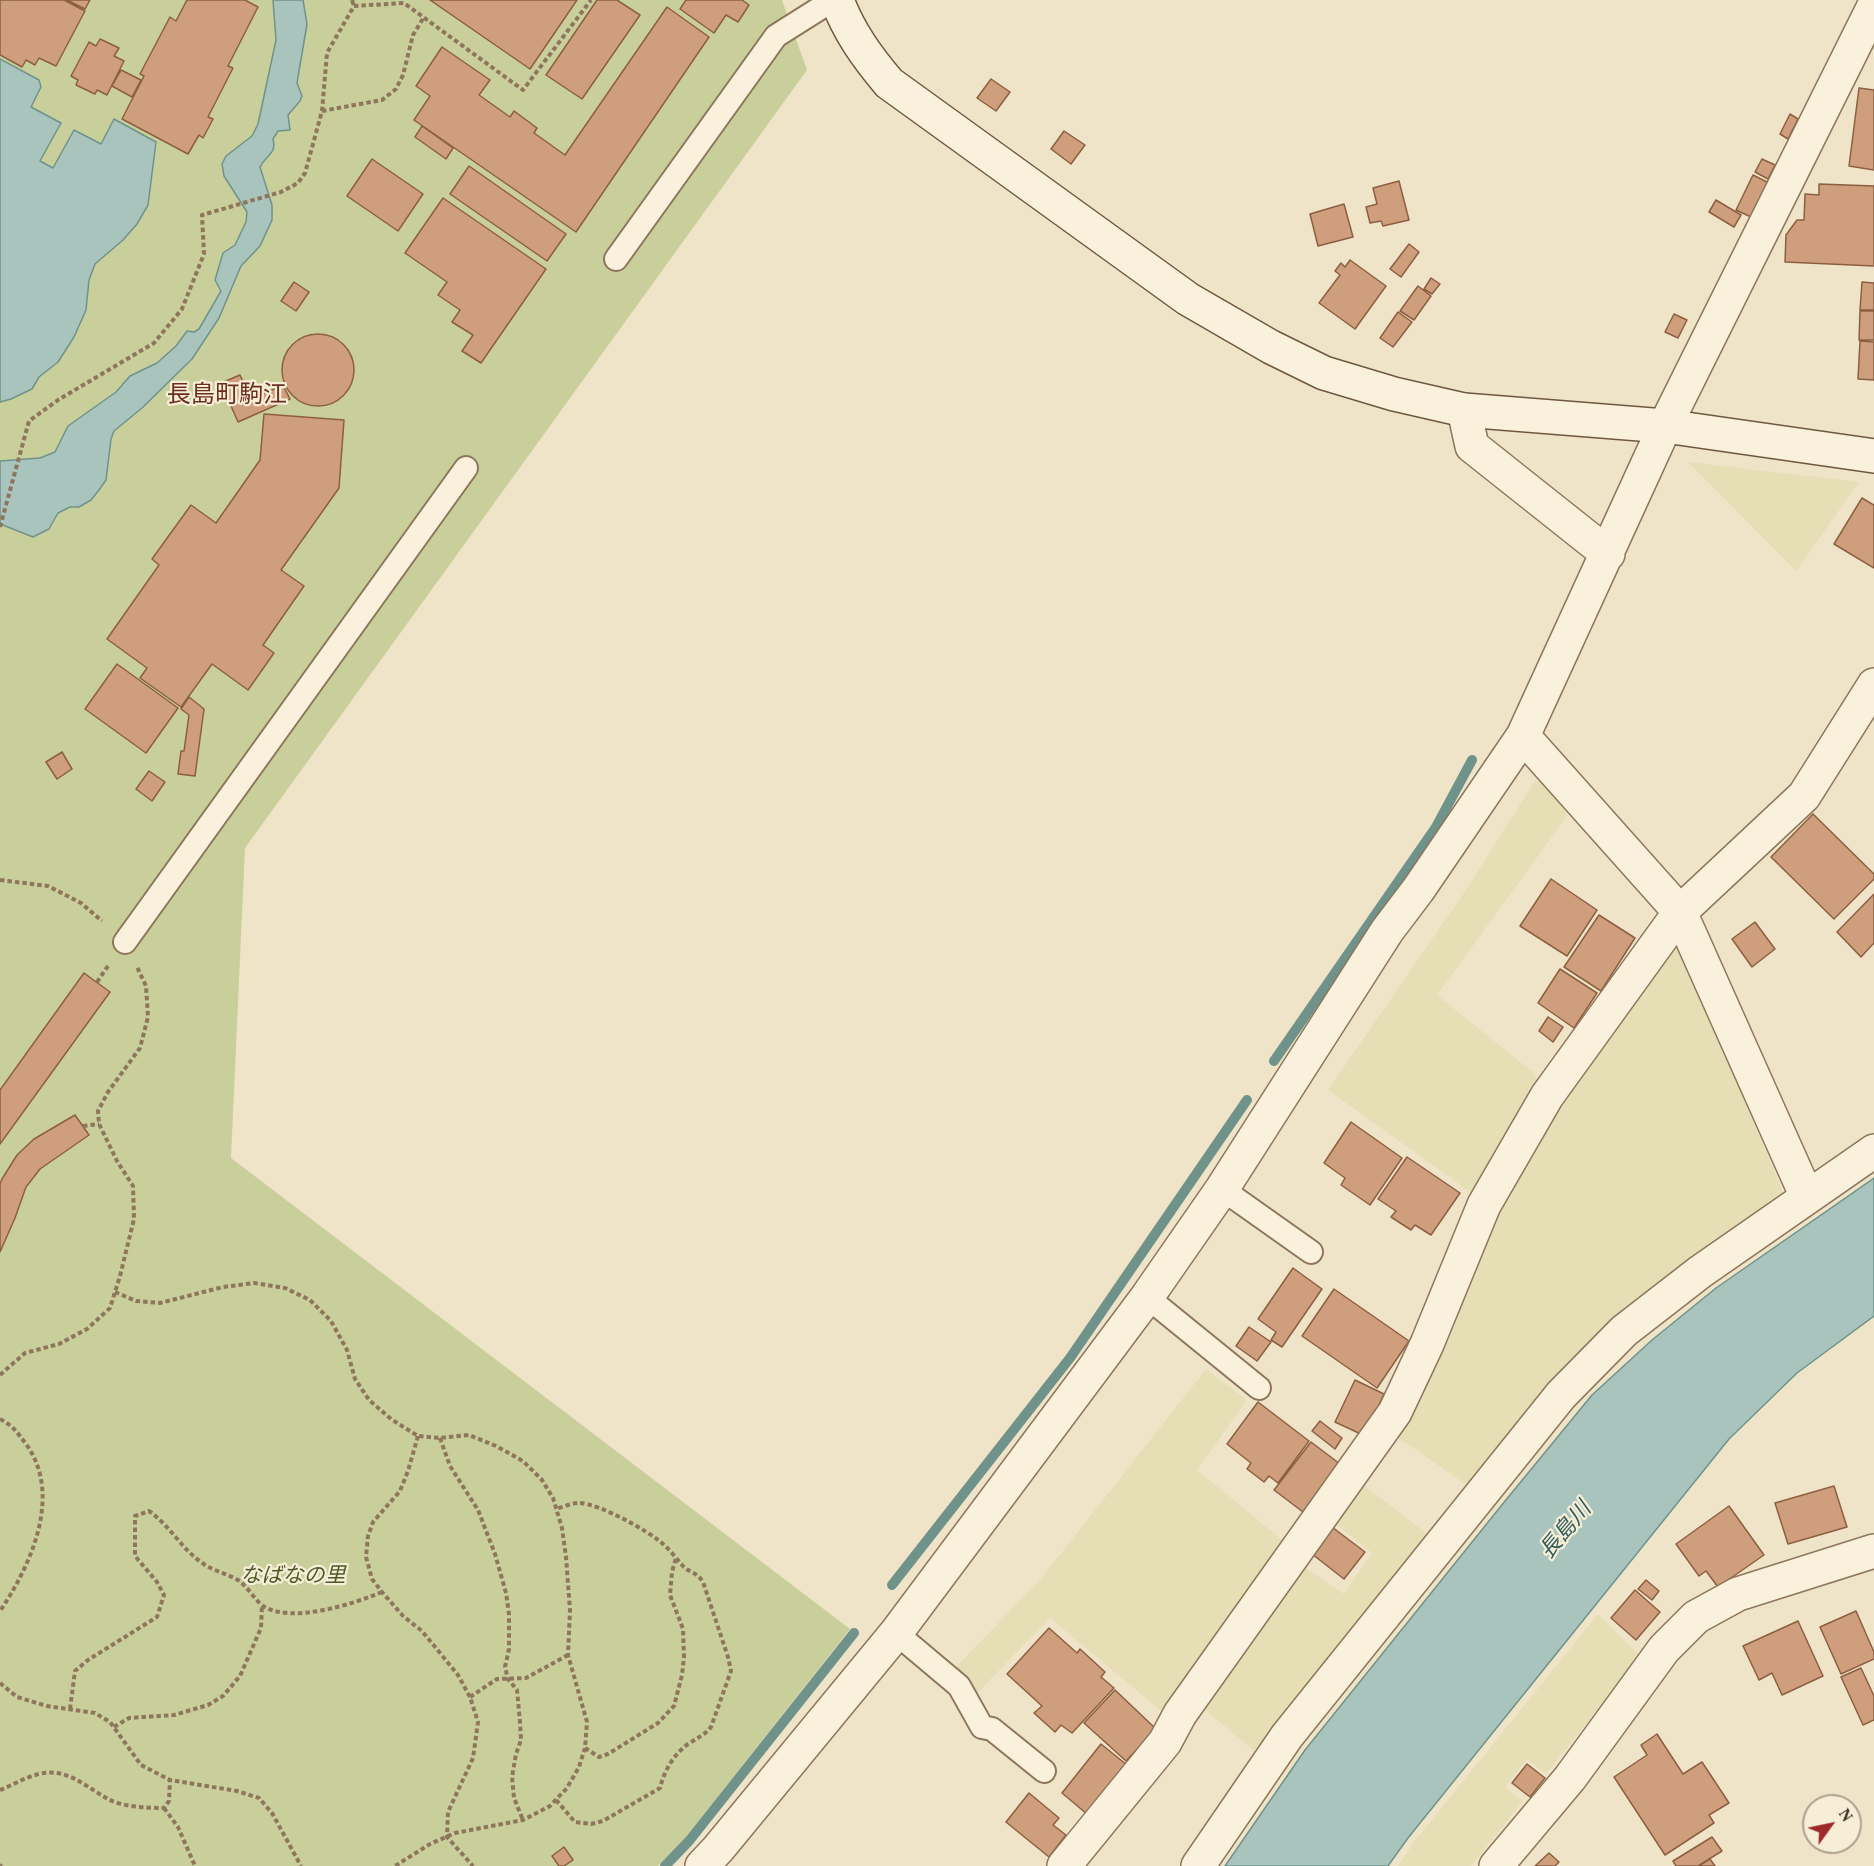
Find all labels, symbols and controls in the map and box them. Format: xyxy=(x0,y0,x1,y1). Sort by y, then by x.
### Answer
district label: 長島町駒江 xyxy=(167,379,287,407)
water label: 長島川 xyxy=(1533,1495,1595,1563)
park label: なばなの里 xyxy=(241,1561,345,1587)
north arrow xyxy=(1802,1794,1862,1854)
text: N xyxy=(1836,1806,1856,1824)

